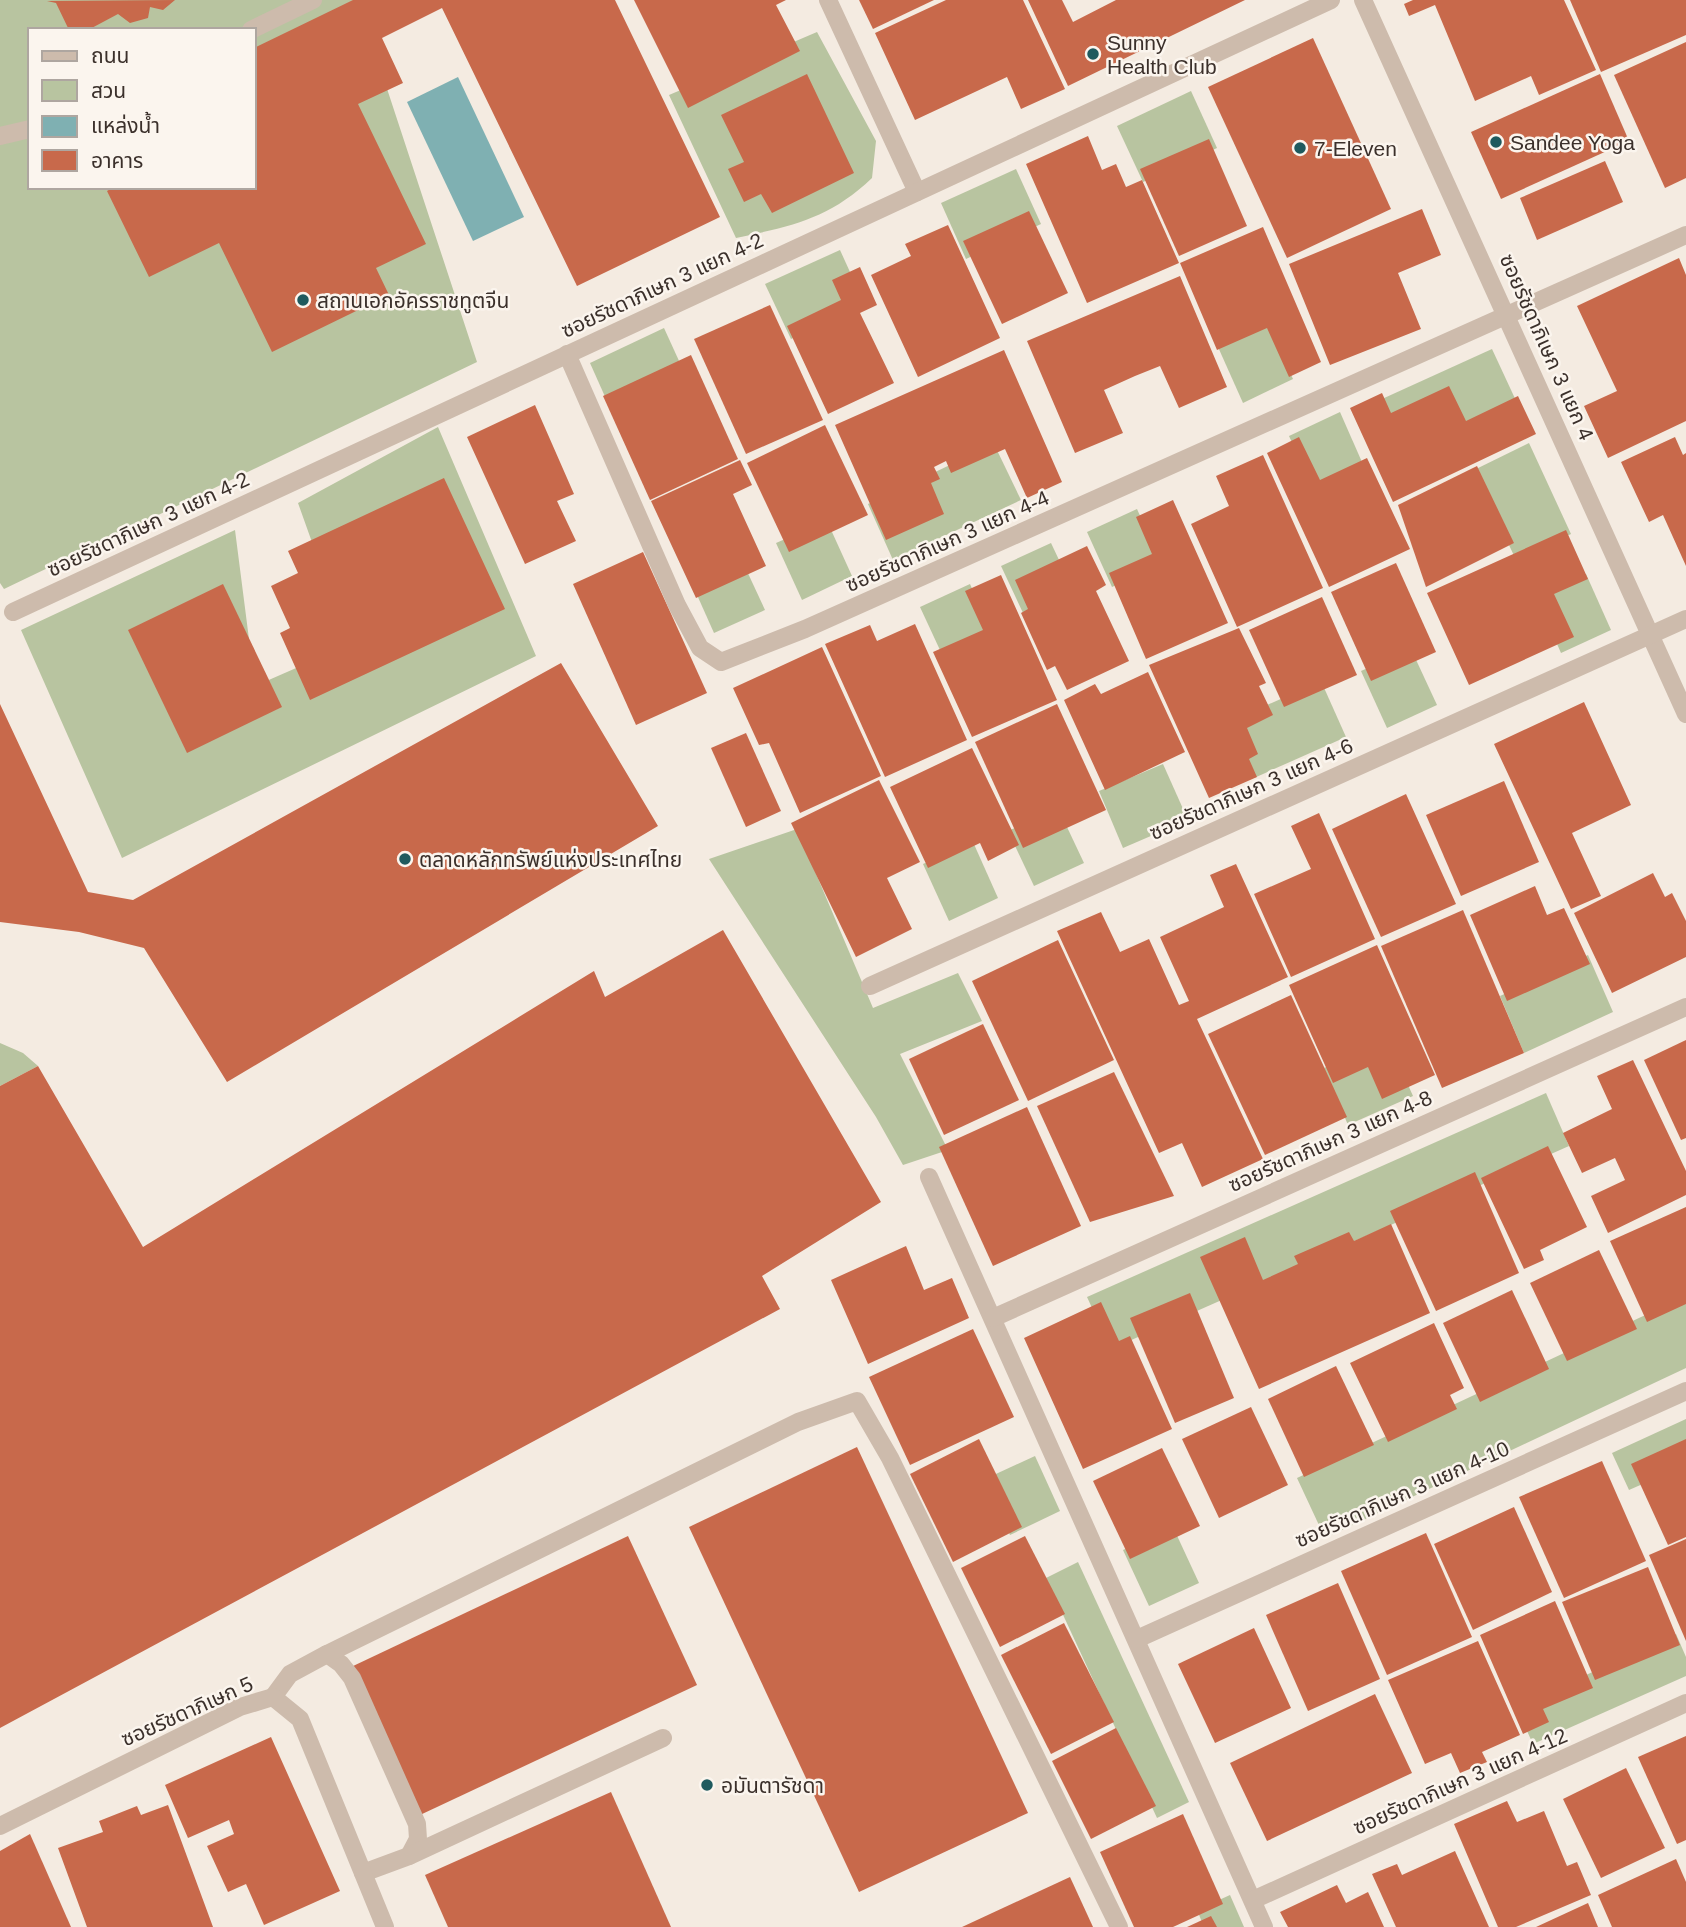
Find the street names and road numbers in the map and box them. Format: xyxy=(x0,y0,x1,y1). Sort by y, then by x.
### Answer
street label: ซอยรัชดาภิเษก 3 แยก 4-2 xyxy=(557,228,767,342)
street label: ซอยรัชดาภิเษก 3 แยก 4 xyxy=(1496,250,1599,444)
street label: ซอยรัชดาภิเษก 3 แยก 4-2 xyxy=(43,467,253,581)
street label: ซอยรัชดาภิเษก 3 แยก 4-4 xyxy=(842,486,1052,596)
street label: ซอยรัชดาภิเษก 3 แยก 4-6 xyxy=(1146,734,1356,844)
street label: ซอยรัชดาภิเษก 3 แยก 4-8 xyxy=(1225,1086,1435,1196)
street label: ซอยรัชดาภิเษก 3 แยก 4-10 xyxy=(1291,1436,1513,1552)
street label: ซอยรัชดาภิเษก 5 xyxy=(118,1672,256,1750)
street label: ซอยรัชดาภิเษก 3 แยก 4-12 xyxy=(1349,1723,1571,1839)

